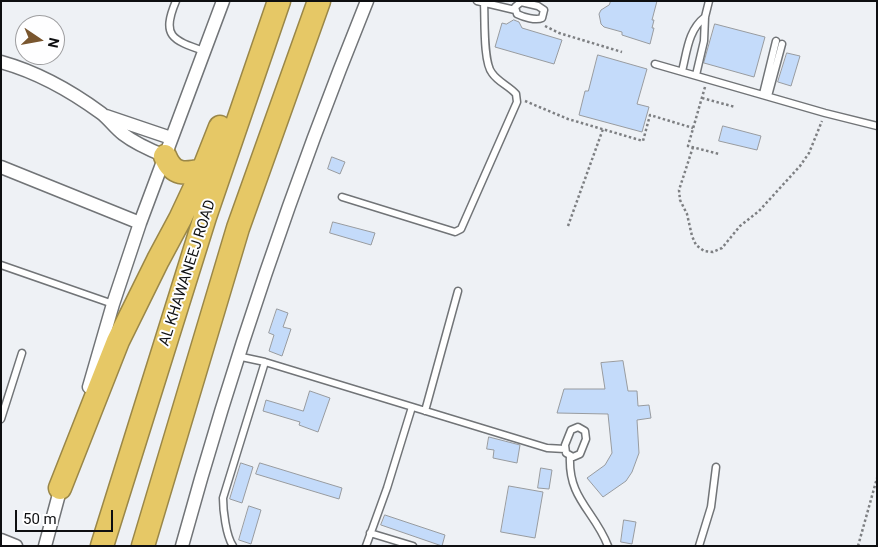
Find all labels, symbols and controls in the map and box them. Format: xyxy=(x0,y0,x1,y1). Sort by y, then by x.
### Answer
north arrow xyxy=(15,15,65,65)
text: N xyxy=(45,36,63,49)
street label: AL KHAWANEEJ ROAD xyxy=(156,198,220,348)
scale bar xyxy=(18,500,115,532)
text: 50 m xyxy=(23,510,57,528)

